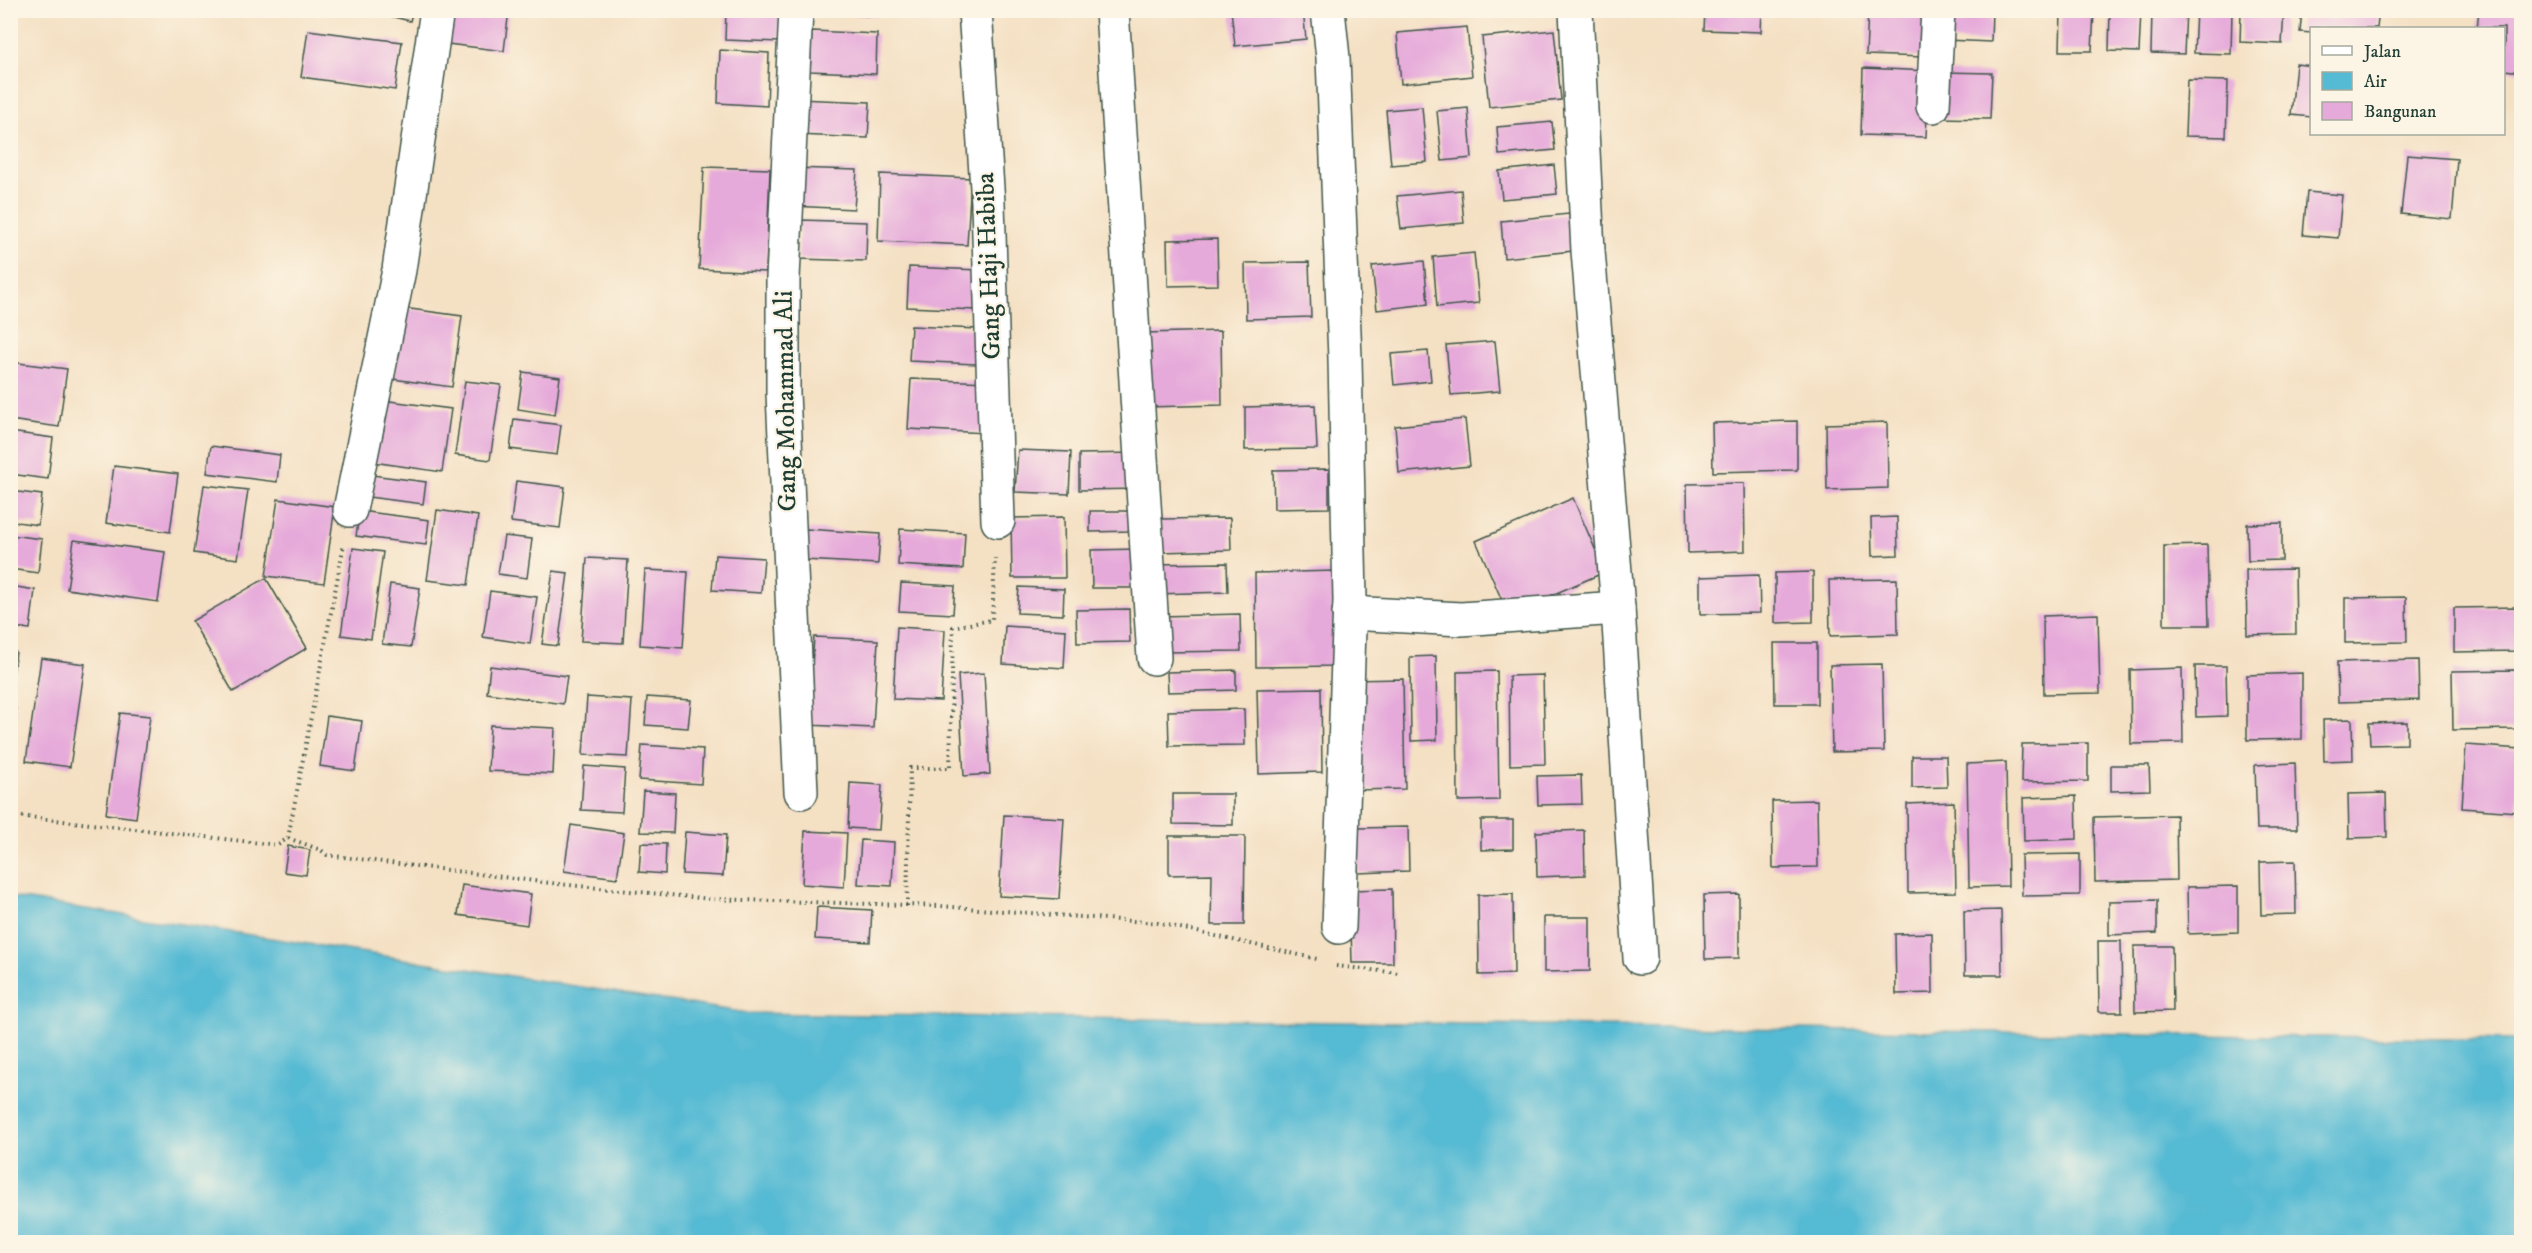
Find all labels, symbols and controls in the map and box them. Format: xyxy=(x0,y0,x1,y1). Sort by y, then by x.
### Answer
legend xyxy=(2310,27,2505,135)
text: Jalan xyxy=(2362,41,2402,63)
text: Air xyxy=(2364,71,2387,93)
text: Bangunan xyxy=(2364,101,2437,123)
street label: Gang Haji Habiba xyxy=(969,172,1009,360)
street label: Gang Mohammad Ali xyxy=(768,290,804,512)

